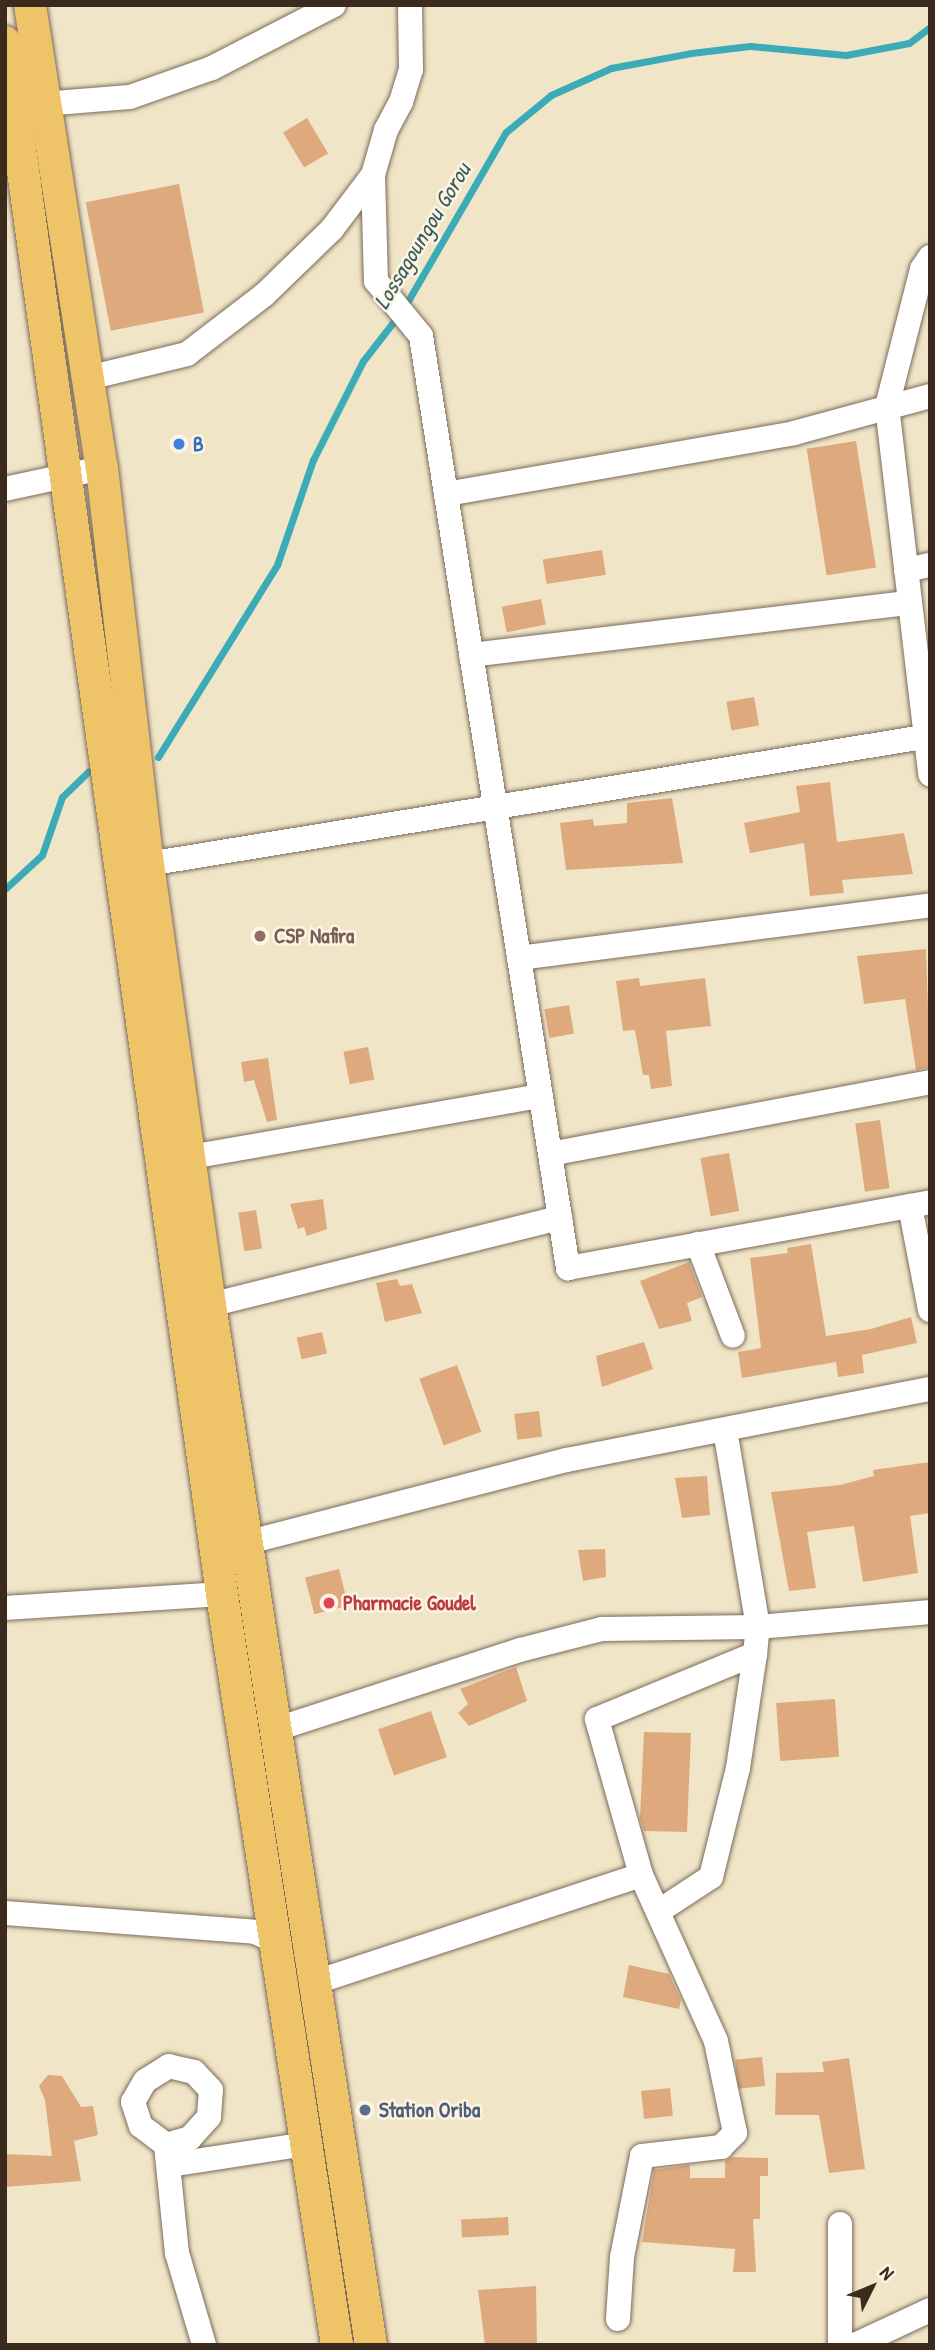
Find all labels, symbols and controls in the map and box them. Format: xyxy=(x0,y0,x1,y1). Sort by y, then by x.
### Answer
water label: Lossagoungou Gorou xyxy=(368,158,476,314)
place label: B xyxy=(193,431,204,457)
marker: B xyxy=(171,436,187,452)
place label: CSP Nafira xyxy=(274,923,354,949)
marker: CSP Nafira xyxy=(252,928,268,944)
place label: Pharmacie Goudel xyxy=(343,1590,476,1616)
marker: Pharmacie Goudel xyxy=(321,1595,337,1611)
place label: Station Oriba xyxy=(379,2097,480,2123)
marker: Station Oriba xyxy=(357,2102,373,2118)
north arrow xyxy=(837,2252,907,2322)
text: N xyxy=(874,2260,900,2285)

